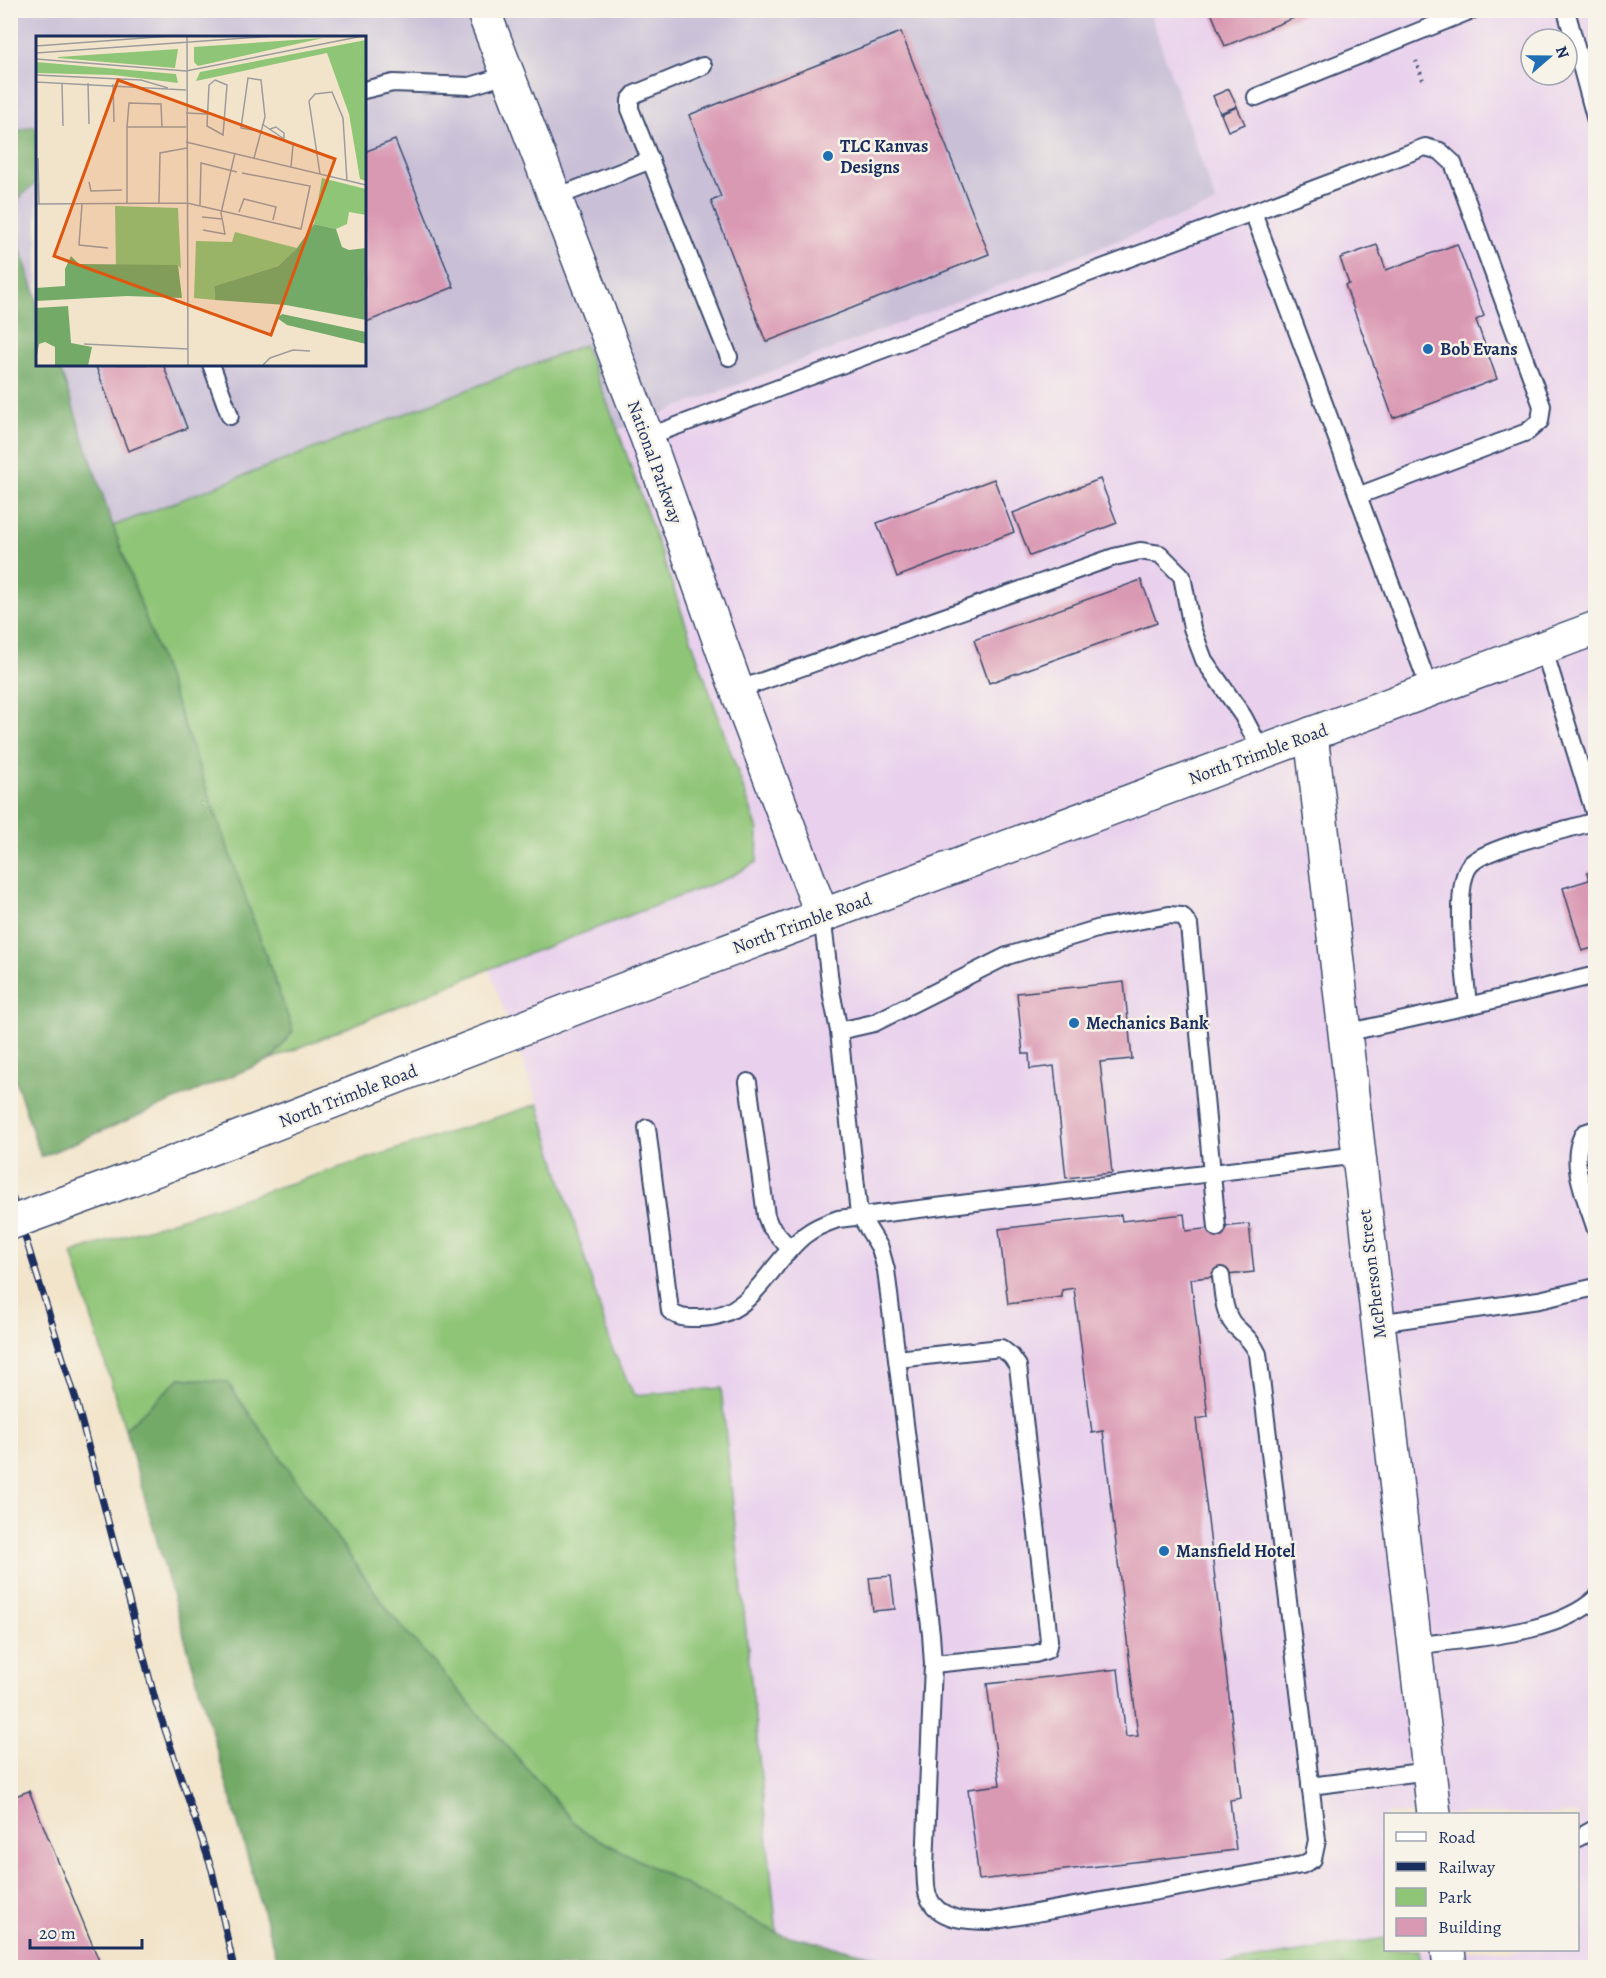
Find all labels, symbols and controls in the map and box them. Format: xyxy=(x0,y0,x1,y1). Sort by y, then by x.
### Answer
north arrow xyxy=(1519,27,1579,87)
inset map xyxy=(36,36,366,366)
text: N xyxy=(1550,43,1575,62)
place label: TLC Kanvas Designs xyxy=(840,134,928,179)
marker: TLC Kanvas Designs xyxy=(821,149,835,163)
place label: Bob Evans xyxy=(1440,337,1518,361)
marker: Bob Evans xyxy=(1421,342,1435,356)
street label: National Parkway xyxy=(622,397,689,528)
street label: North Trimble Road xyxy=(1185,718,1331,790)
street label: North Trimble Road xyxy=(729,887,875,959)
place label: Mechanics Bank xyxy=(1086,1011,1209,1035)
marker: Mechanics Bank xyxy=(1067,1016,1081,1030)
street label: North Trimble Road xyxy=(275,1058,421,1133)
street label: McPherson Street xyxy=(1352,1208,1392,1340)
place label: Mansfield Hotel xyxy=(1176,1539,1296,1563)
marker: Mansfield Hotel xyxy=(1157,1544,1171,1558)
legend xyxy=(1384,1813,1579,1951)
text: Road xyxy=(1438,1825,1476,1849)
text: Railway xyxy=(1438,1855,1496,1879)
text: Park xyxy=(1438,1885,1472,1909)
scale bar xyxy=(30,1912,142,1950)
text: Building xyxy=(1438,1915,1502,1939)
text: 20 m xyxy=(39,1921,76,1945)

